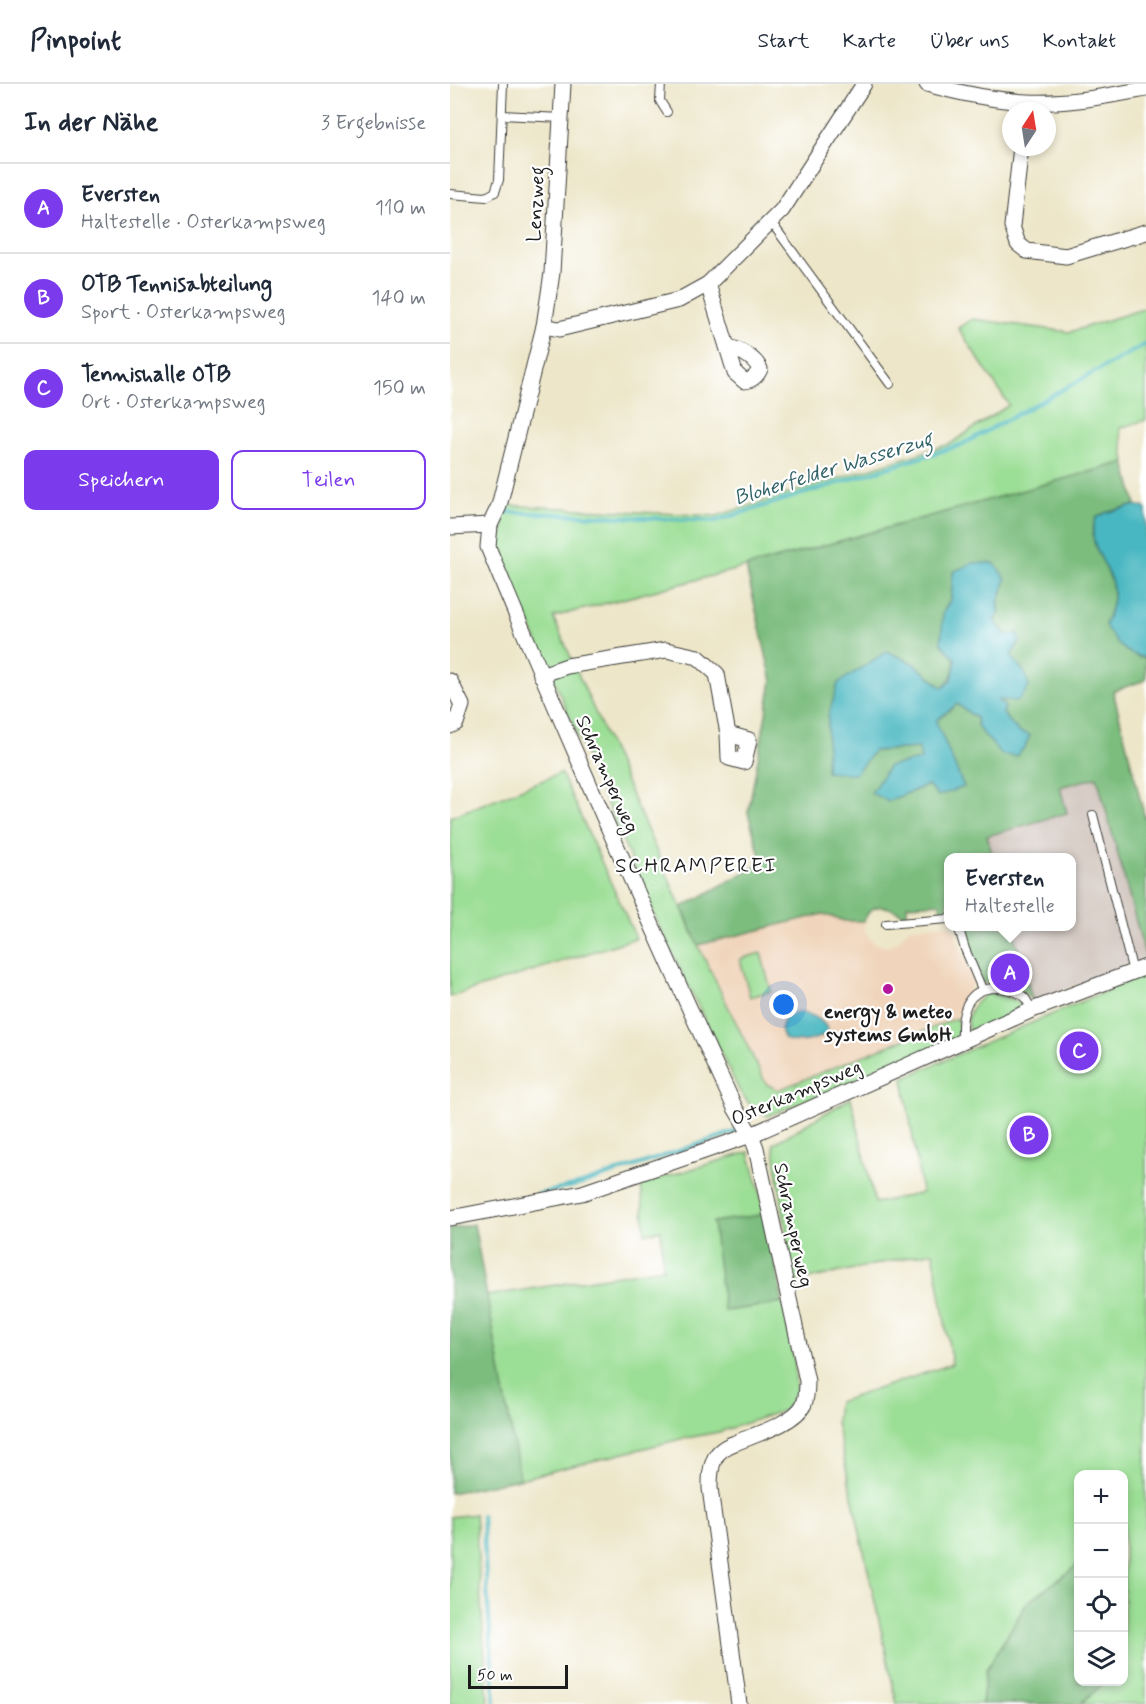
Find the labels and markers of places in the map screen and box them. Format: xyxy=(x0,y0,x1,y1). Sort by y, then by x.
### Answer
pin: A xyxy=(990,950,1030,996)
marker: energy & meteo systems GmbH xyxy=(881,982,895,996)
place label: energy & meteo systems GmbH xyxy=(823,999,953,1049)
pin: C xyxy=(1060,1028,1098,1074)
pin: B xyxy=(1010,1112,1048,1158)

